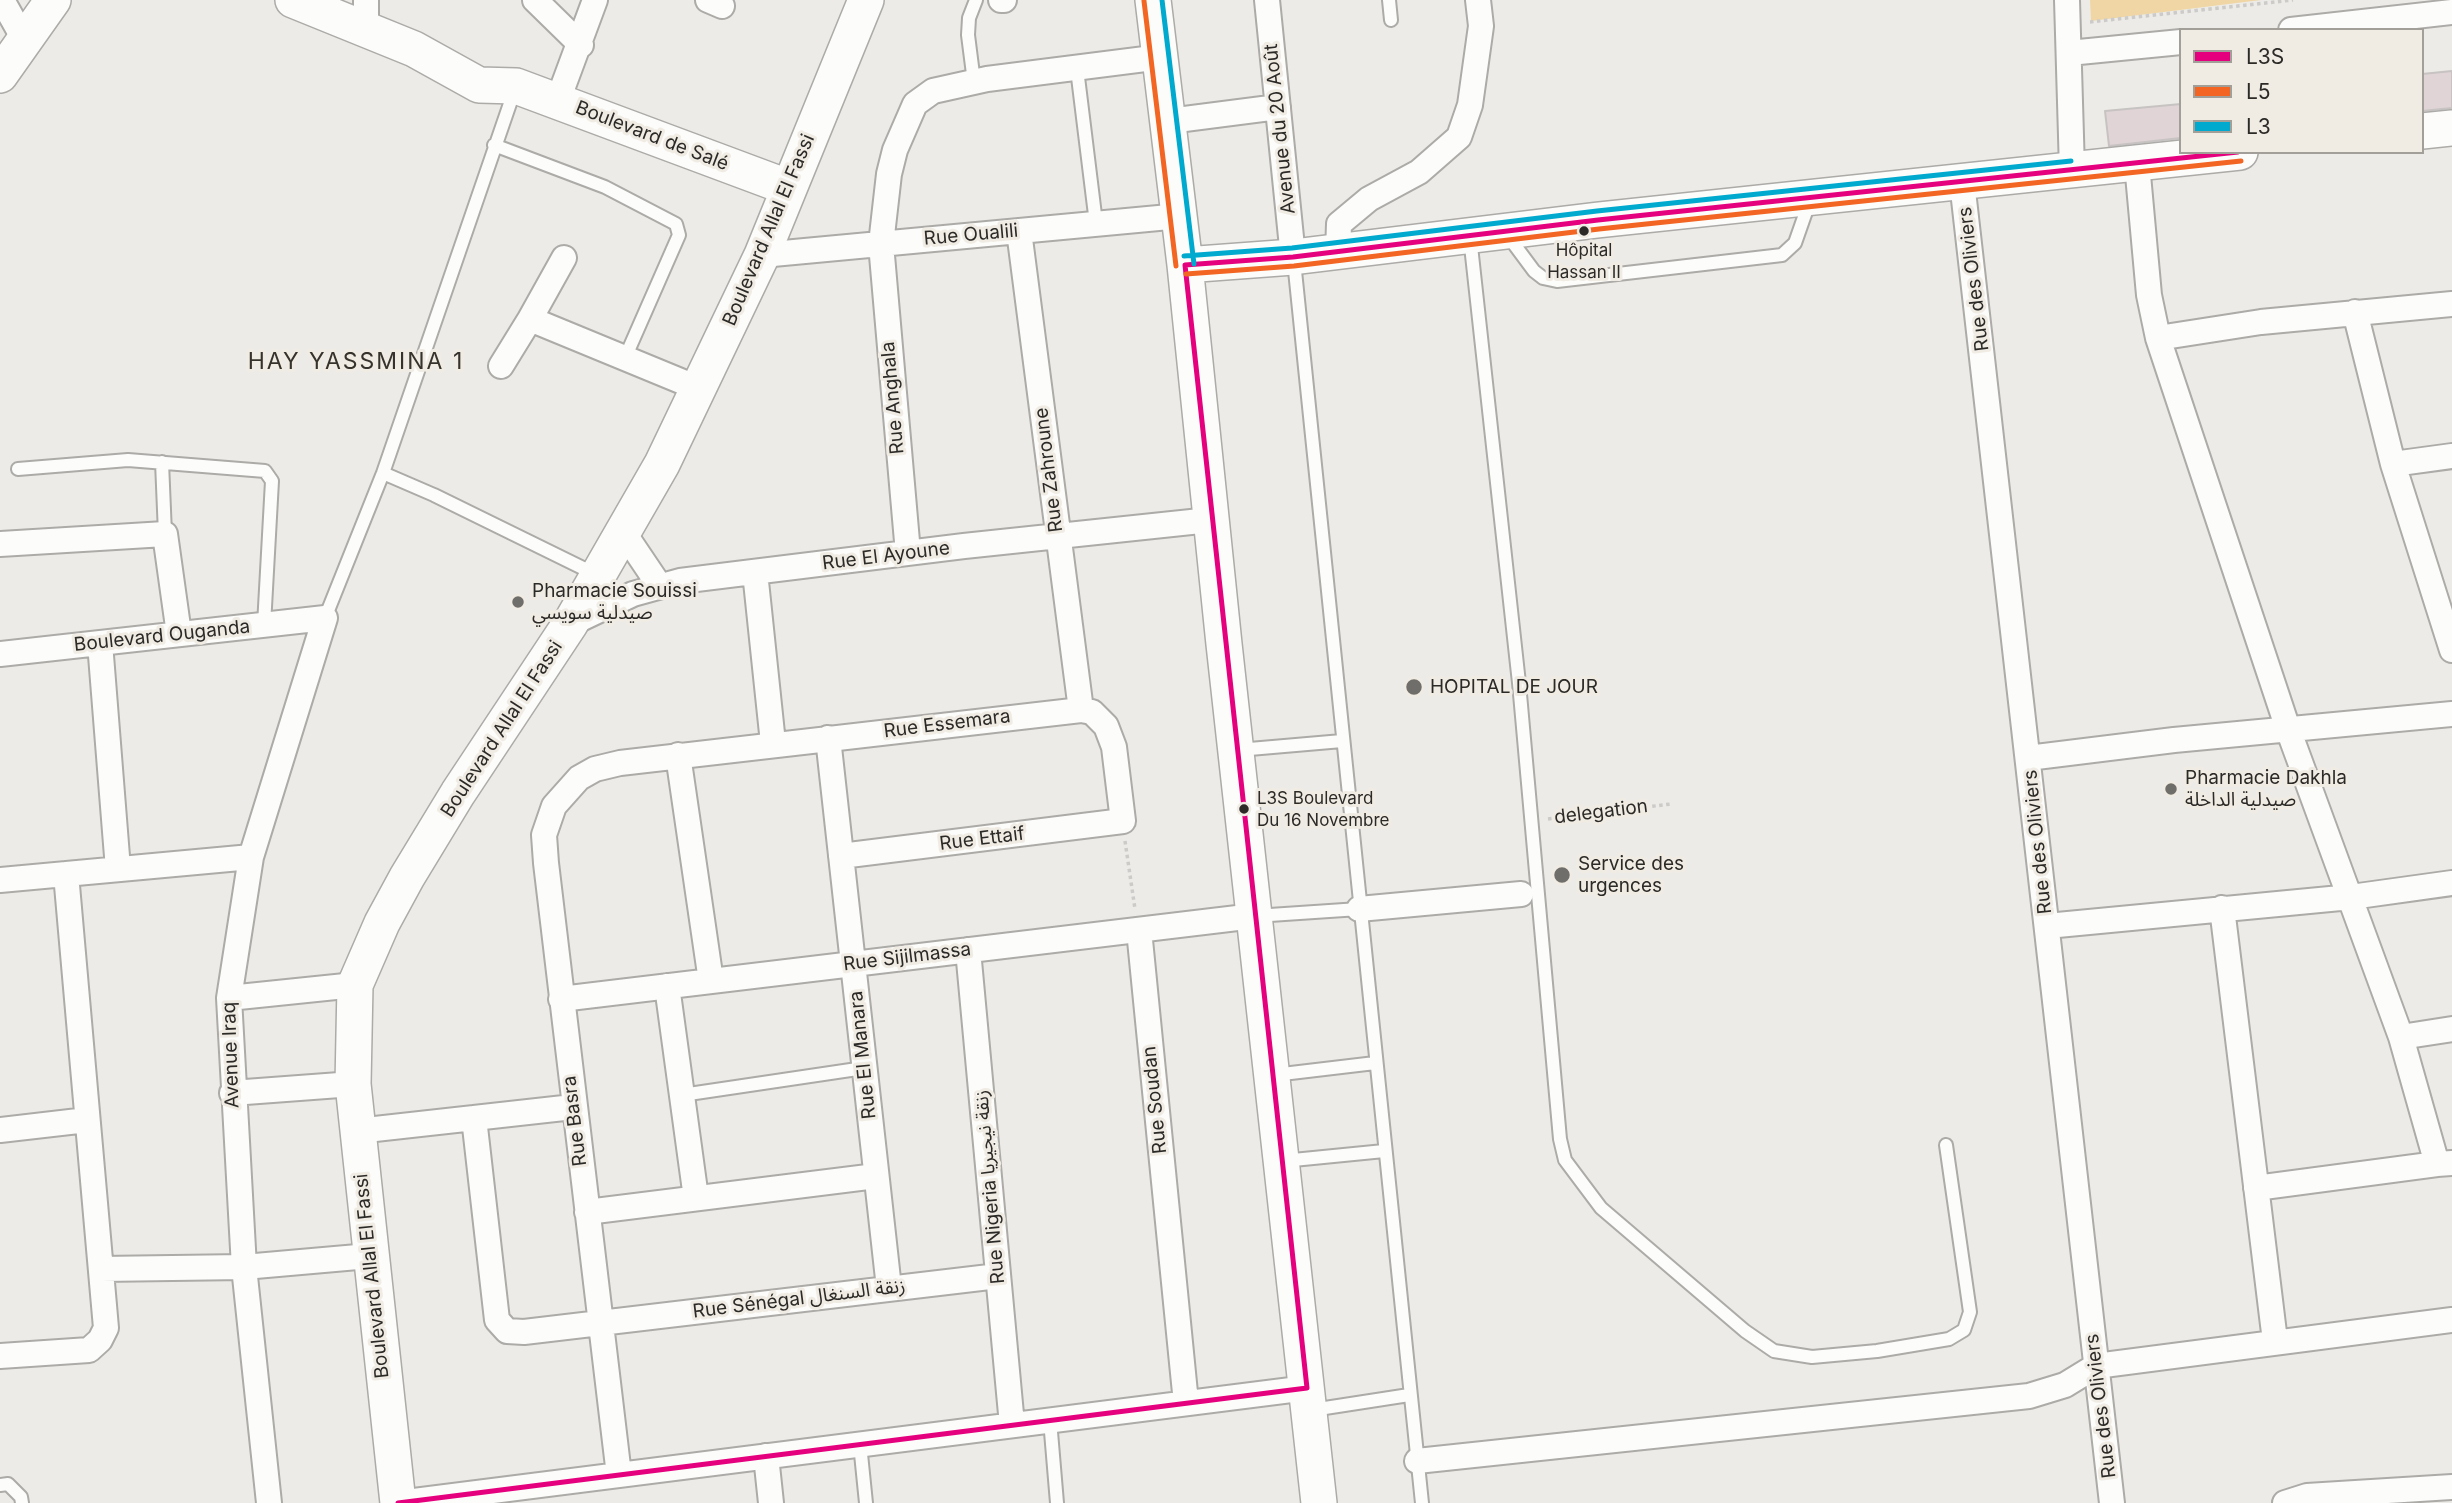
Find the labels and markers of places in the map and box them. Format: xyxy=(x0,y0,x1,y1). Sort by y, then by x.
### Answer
marker: Hôpital Hassan II xyxy=(1577,224,1591,238)
place label: Hôpital Hassan II xyxy=(1547,241,1621,281)
place label: Pharmacie Souissi صيدلية سويسي xyxy=(532,580,697,624)
marker: Pharmacie Souissi صيدلية سويسي xyxy=(510,594,526,610)
place label: HOPITAL DE JOUR xyxy=(1430,676,1598,698)
marker: HOPITAL DE JOUR xyxy=(1404,677,1424,697)
place label: Pharmacie Dakhla صيدلية الداخلة xyxy=(2185,767,2347,811)
marker: Pharmacie Dakhla صيدلية الداخلة xyxy=(2163,781,2179,797)
place label: L3S Boulevard Du 16 Novembre xyxy=(1257,789,1389,829)
marker: L3S Boulevard Du 16 Novembre xyxy=(1237,802,1251,816)
place label: Service des urgences xyxy=(1578,853,1684,897)
marker: Service des urgences xyxy=(1552,865,1572,885)

